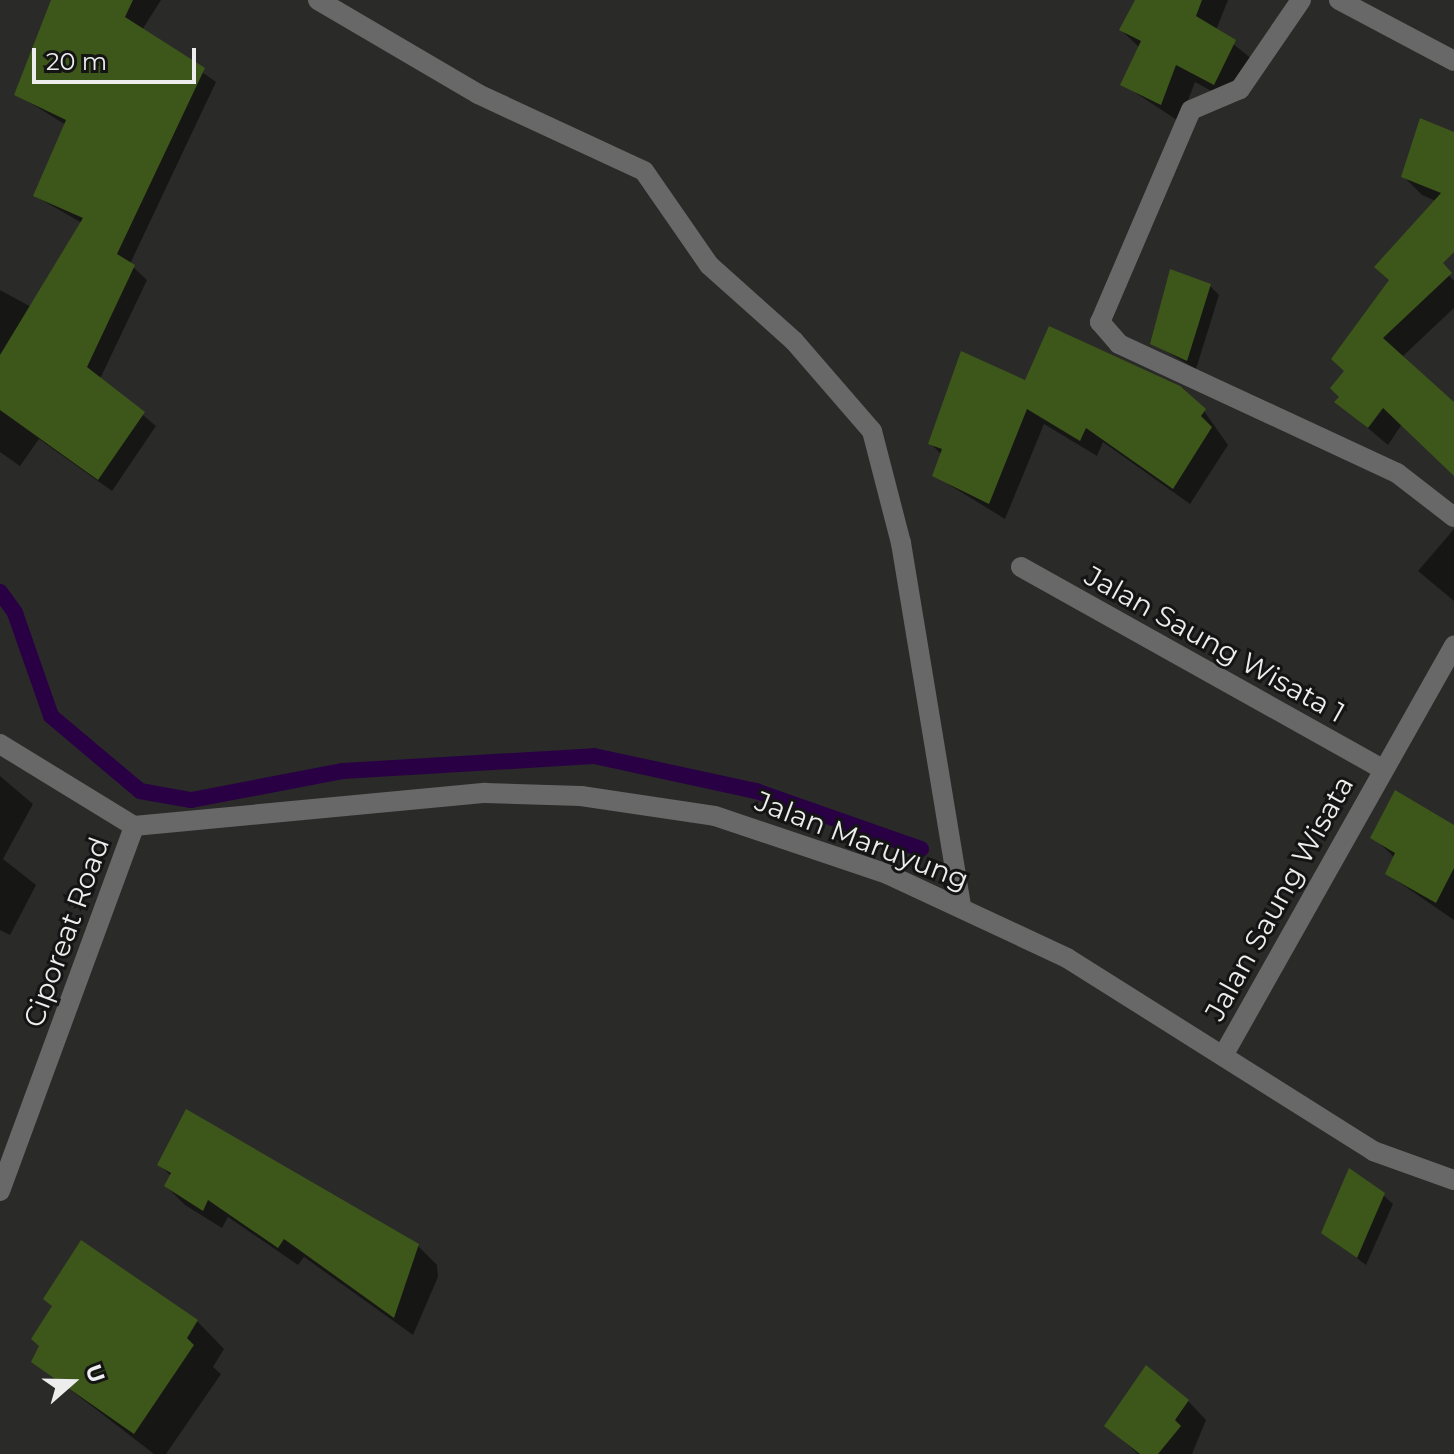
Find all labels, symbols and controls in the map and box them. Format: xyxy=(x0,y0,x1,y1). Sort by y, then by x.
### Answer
scale bar xyxy=(36,32,200,82)
text: 20 m xyxy=(46,47,107,76)
street label: Jalan Saung Wisata 1 xyxy=(1079,559,1351,729)
street label: Jalan Saung Wisata xyxy=(1198,770,1360,1026)
street label: Jalan Maruyung xyxy=(750,784,974,896)
street label: Ciporeat Road xyxy=(16,832,116,1032)
north arrow xyxy=(32,1342,112,1422)
text: U xyxy=(79,1361,111,1386)

